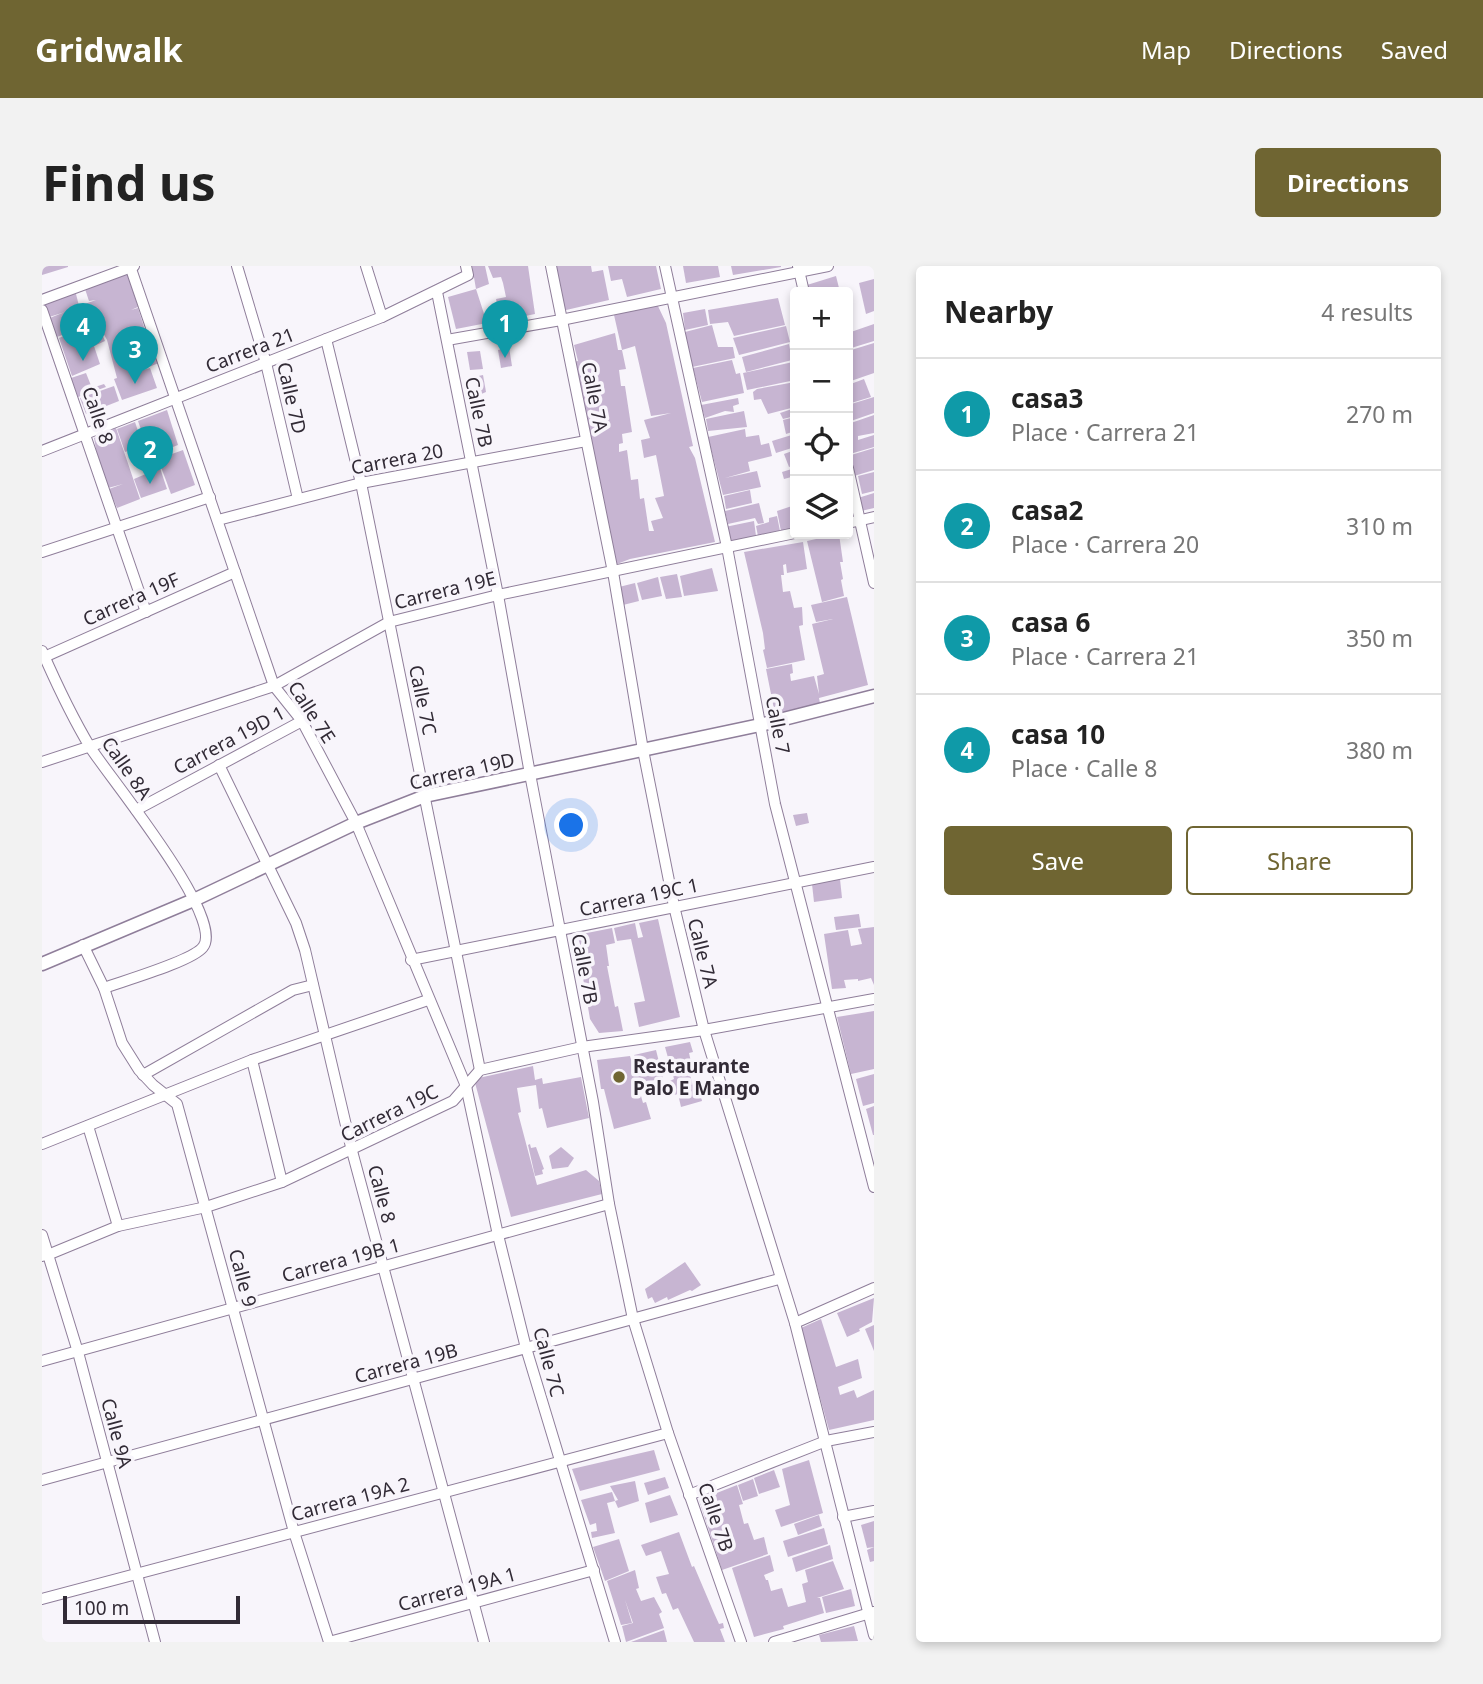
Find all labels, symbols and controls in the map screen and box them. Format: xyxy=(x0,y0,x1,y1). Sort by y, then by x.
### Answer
text: Gridwalk xyxy=(35,27,183,72)
text: Map xyxy=(1141,33,1191,66)
text: Directions xyxy=(1229,33,1343,66)
text: Saved xyxy=(1381,33,1448,66)
button: Directions xyxy=(1255,148,1441,217)
text: Find us xyxy=(42,149,216,215)
map controls xyxy=(790,287,853,539)
button: + xyxy=(790,287,853,350)
text: Nearby xyxy=(944,291,1053,332)
text: 4 results xyxy=(1321,296,1413,328)
pin: 1 xyxy=(482,300,528,358)
pin: 4 xyxy=(60,303,106,361)
street label: Carrera 21 xyxy=(202,321,298,379)
pin: 3 xyxy=(112,326,158,384)
button: − xyxy=(790,350,853,413)
street label: Calle 7D xyxy=(271,360,313,436)
street label: Calle 7A xyxy=(575,360,615,435)
street label: Calle 7B xyxy=(459,374,499,450)
text: casa3 xyxy=(1011,380,1084,416)
street label: Calle 8 xyxy=(76,383,120,447)
text: 1 xyxy=(960,398,974,430)
text: 270 m xyxy=(1346,398,1413,430)
button: locate xyxy=(790,413,853,476)
text: Place · Carrera 21 xyxy=(1011,416,1199,448)
pin: 2 xyxy=(127,426,173,484)
street label: Carrera 20 xyxy=(349,437,445,481)
button: layers xyxy=(790,476,853,539)
text: casa2 xyxy=(1011,492,1084,528)
text: 2 xyxy=(960,510,974,542)
text: 310 m xyxy=(1346,510,1413,542)
text: Place · Carrera 20 xyxy=(1011,528,1199,560)
street label: Carrera 19E xyxy=(391,565,499,615)
street label: Carrera 19F xyxy=(78,566,184,632)
text: casa 6 xyxy=(1011,604,1090,640)
text: 3 xyxy=(960,622,974,654)
text: 350 m xyxy=(1346,622,1413,654)
text: Place · Carrera 21 xyxy=(1011,640,1199,672)
street label: Calle 7C xyxy=(403,663,443,737)
street label: Calle 7E xyxy=(282,676,342,748)
street label: Calle 7 xyxy=(760,694,796,756)
street label: Carrera 19D 1 xyxy=(169,700,289,780)
text: casa 10 xyxy=(1011,716,1105,752)
street label: Calle 8A xyxy=(96,731,159,805)
text: 4 xyxy=(960,734,974,766)
text: 380 m xyxy=(1346,734,1413,766)
street label: Carrera 19D xyxy=(407,746,517,796)
text: Place · Calle 8 xyxy=(1011,752,1157,784)
your location xyxy=(554,808,588,842)
button: Save xyxy=(944,826,1172,895)
button: Share xyxy=(1186,826,1413,895)
street label: Carrera 19C 1 xyxy=(577,872,701,922)
street label: Calle 7A xyxy=(682,915,724,991)
street label: Calle 7B xyxy=(565,931,605,1007)
place label: Restaurante Palo E Mango xyxy=(633,1053,760,1101)
marker: Restaurante Palo E Mango xyxy=(611,1069,627,1085)
street label: Carrera 19C xyxy=(336,1078,442,1148)
street label: Calle 8 xyxy=(362,1162,402,1226)
street label: Carrera 19B 1 xyxy=(279,1232,403,1288)
street label: Calle 9 xyxy=(223,1246,263,1310)
street label: Calle 7C xyxy=(527,1324,571,1400)
street label: Carrera 19B xyxy=(352,1337,460,1389)
street label: Calle 9A xyxy=(95,1395,139,1472)
street label: Carrera 19A 2 xyxy=(288,1471,412,1527)
street label: Calle 7B xyxy=(692,1479,740,1555)
street label: Carrera 19A 1 xyxy=(395,1561,519,1617)
scale bar xyxy=(63,1593,240,1625)
text: 100 m xyxy=(74,1595,129,1621)

